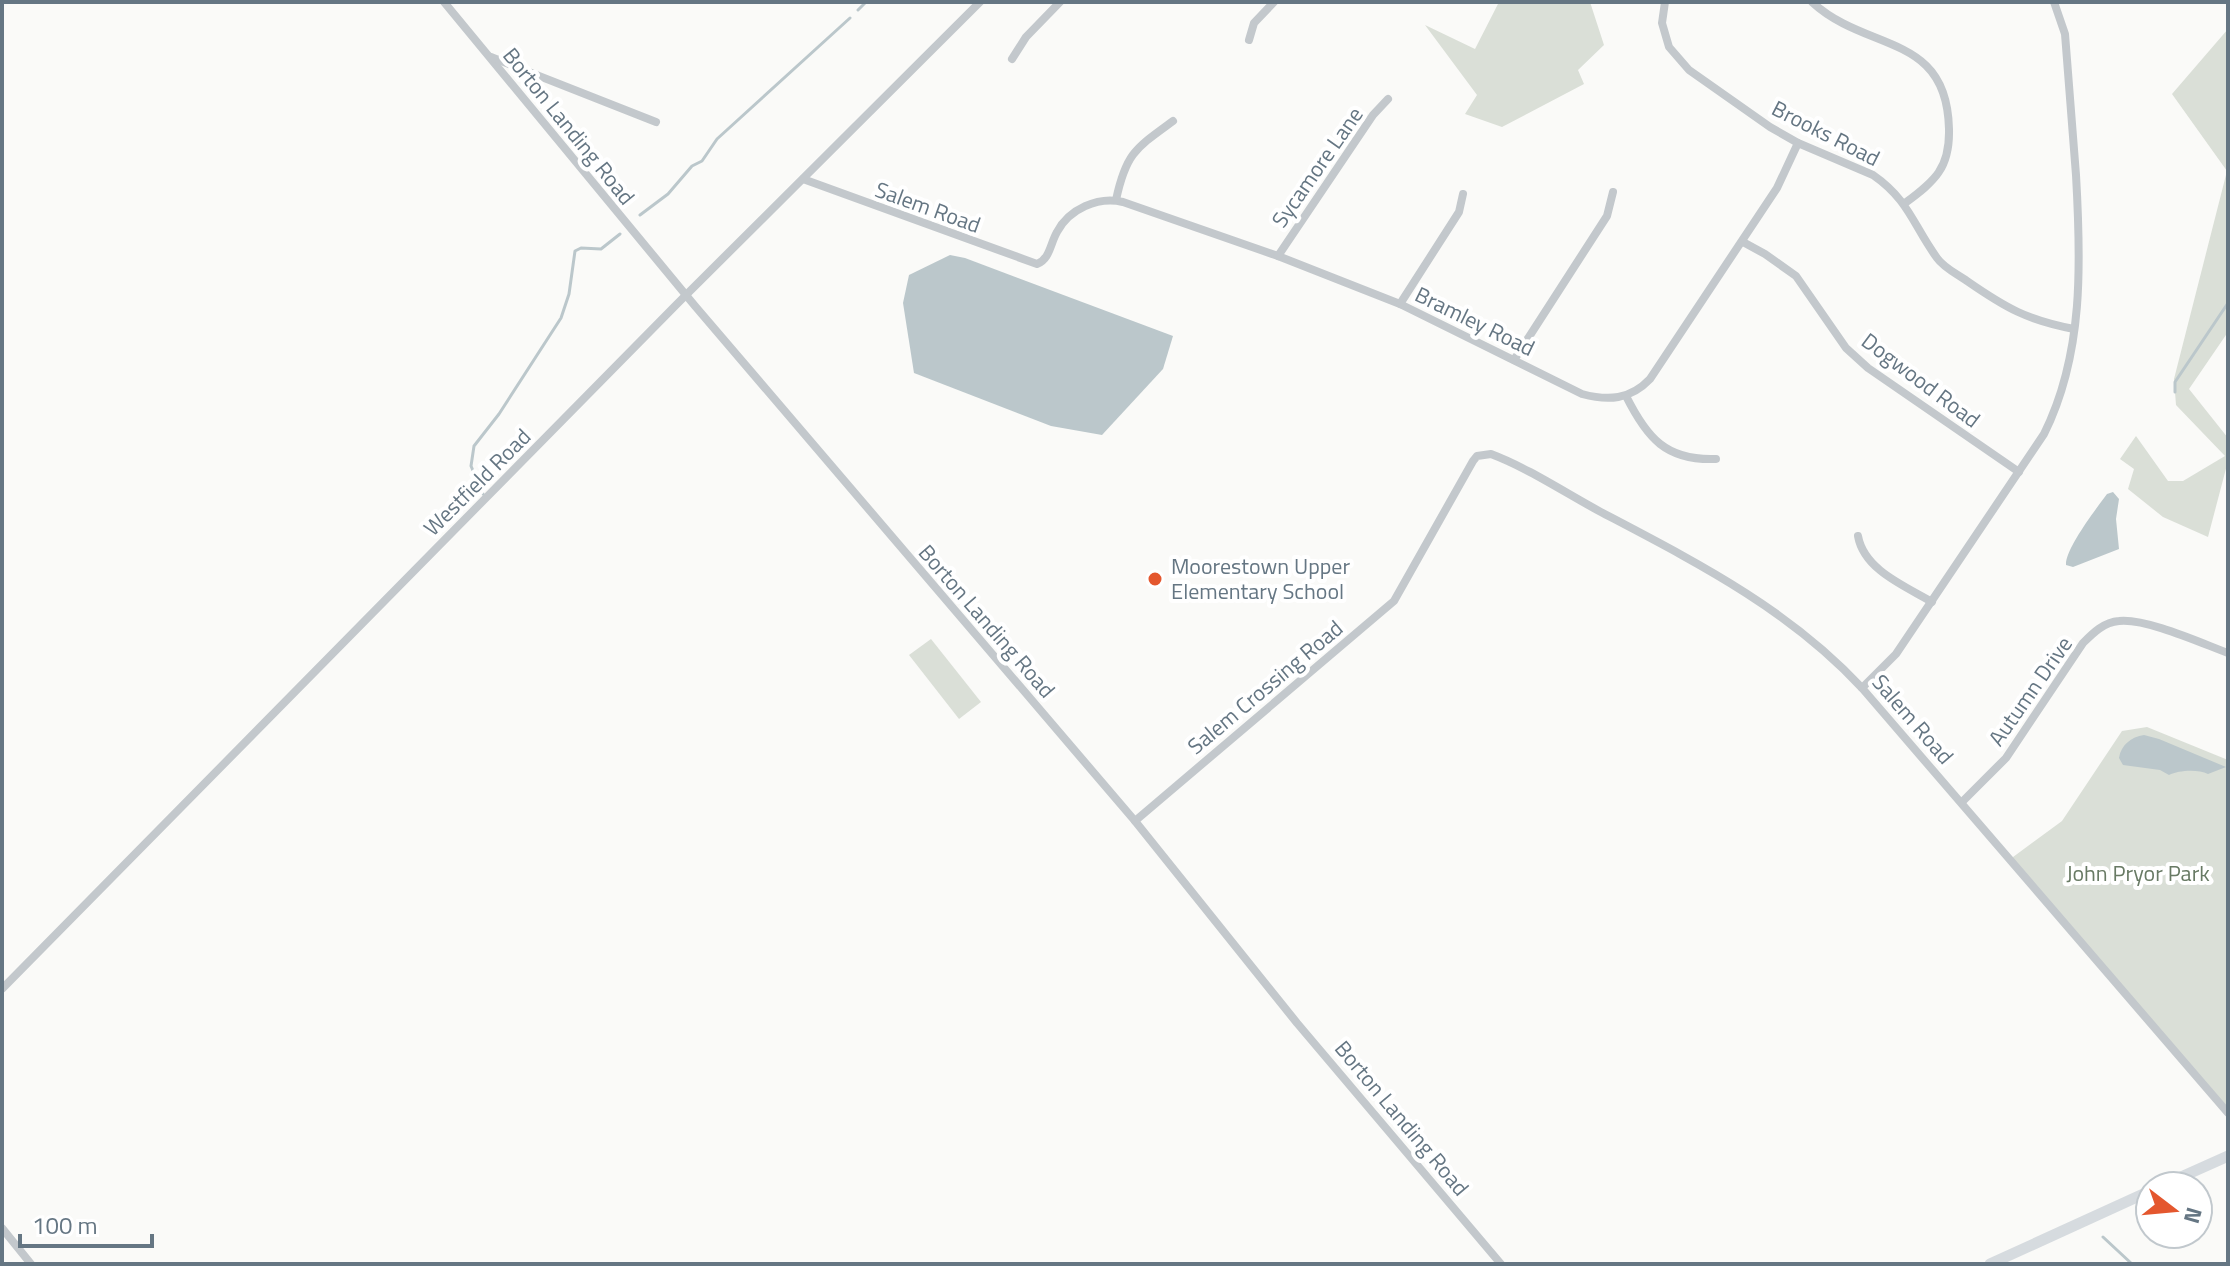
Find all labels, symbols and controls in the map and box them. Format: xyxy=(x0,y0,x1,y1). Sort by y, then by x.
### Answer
street label: Borton Landing Road xyxy=(495,40,643,212)
street label: Brooks Road xyxy=(1766,91,1886,175)
street label: Sycamore Lane xyxy=(1263,100,1371,234)
street label: Salem Road xyxy=(870,172,986,242)
street label: Bramley Road xyxy=(1409,277,1541,365)
street label: Dogwood Road xyxy=(1854,324,1988,436)
street label: Westfield Road xyxy=(415,420,539,544)
street label: Borton Landing Road xyxy=(910,537,1064,705)
place label: Moorestown Upper Elementary School xyxy=(1171,549,1350,608)
marker: Moorestown Upper Elementary School xyxy=(1146,570,1164,588)
street label: Salem Crossing Road xyxy=(1180,612,1350,762)
street label: Autumn Drive xyxy=(1980,629,2080,753)
street label: Salem Road xyxy=(1864,666,1962,772)
park label: John Pryor Park xyxy=(2066,856,2210,890)
street label: Borton Landing Road xyxy=(1327,1033,1477,1203)
north arrow xyxy=(2134,1170,2214,1250)
scale bar xyxy=(20,1198,152,1248)
text: N xyxy=(2175,1203,2212,1228)
text: 100 m xyxy=(32,1207,98,1243)

